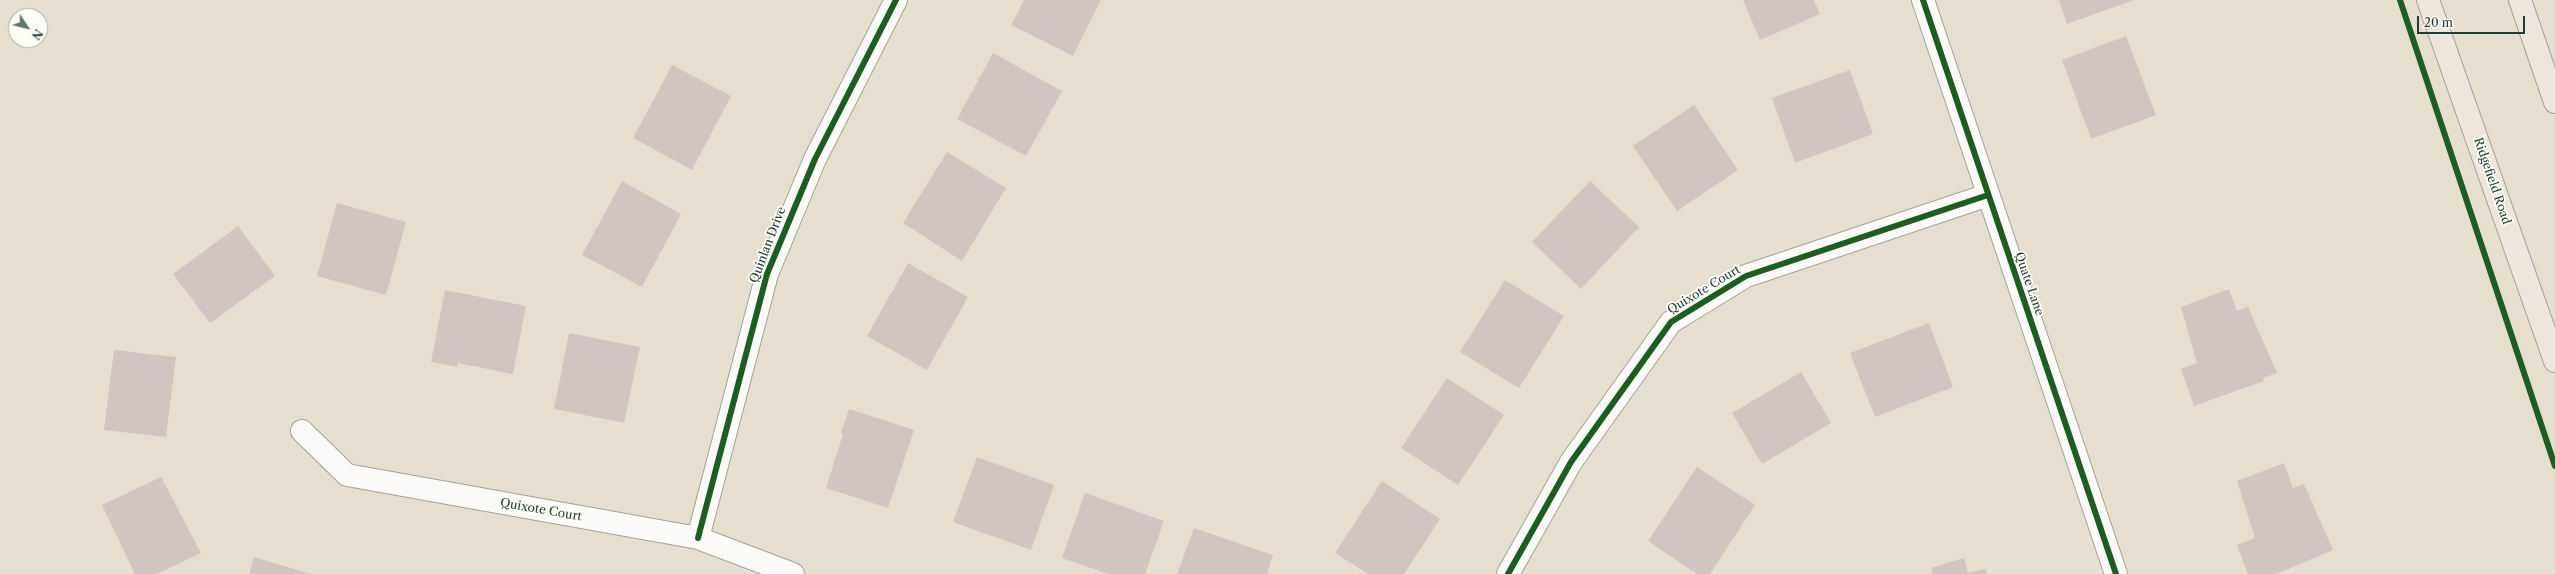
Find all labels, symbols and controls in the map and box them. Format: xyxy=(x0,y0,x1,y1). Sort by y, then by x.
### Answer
north arrow xyxy=(8,8,48,48)
scale bar xyxy=(2419,8,2527,34)
text: 20 m xyxy=(2424,15,2453,30)
text: N xyxy=(29,26,45,42)
street label: Ridgefield Road xyxy=(2470,136,2514,226)
street label: Quinlan Drive xyxy=(747,205,789,285)
street label: Quate Lane xyxy=(2011,250,2047,318)
street label: Quixote Court xyxy=(1665,263,1743,317)
street label: Quixote Court xyxy=(499,496,583,524)

